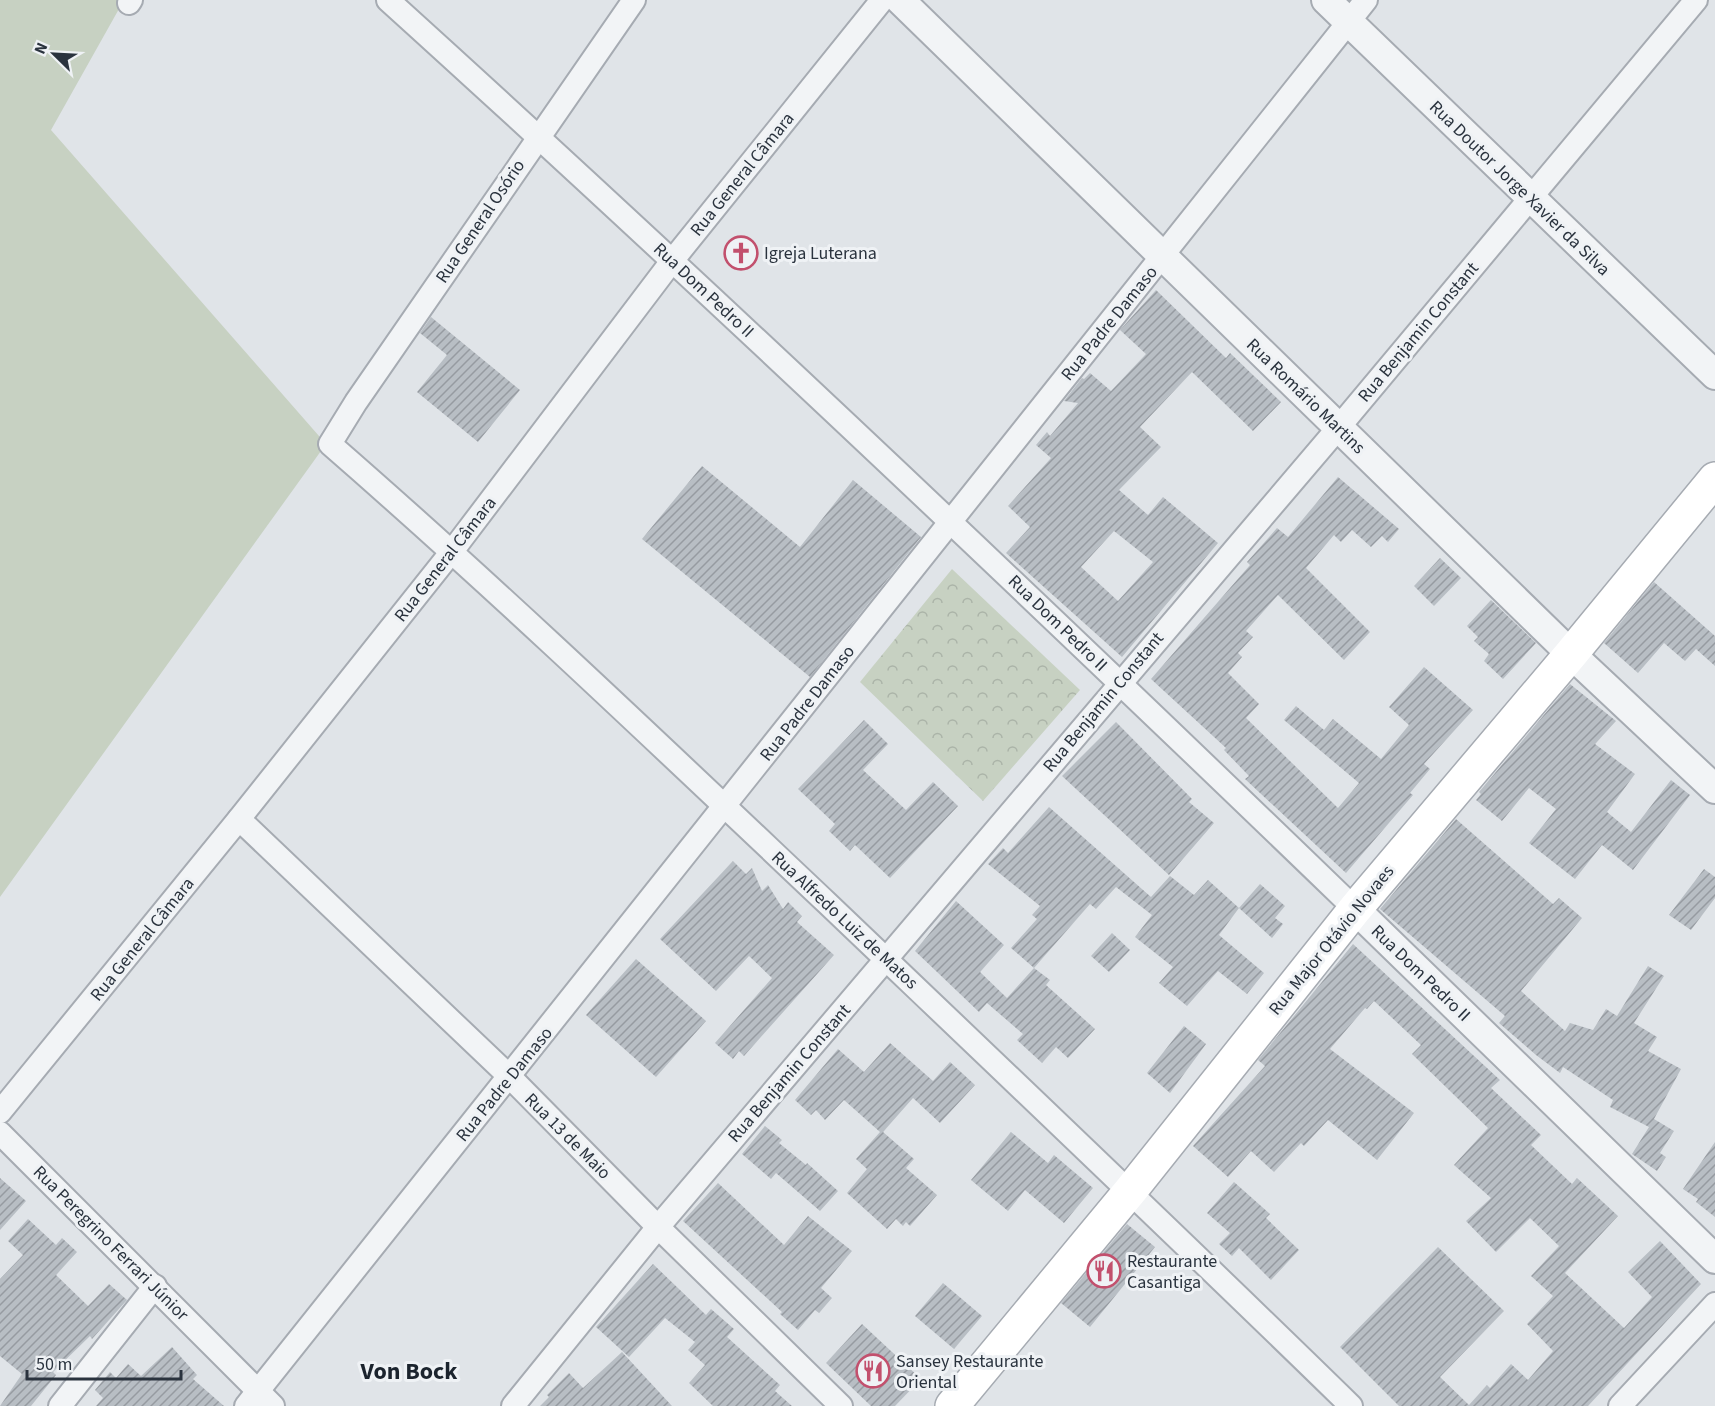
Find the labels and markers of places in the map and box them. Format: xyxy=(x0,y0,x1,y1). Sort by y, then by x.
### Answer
church icon: Igreja Luterana xyxy=(723,235,759,271)
place label: Igreja Luterana xyxy=(764,241,877,266)
place label: Restaurante Casantiga xyxy=(1127,1249,1217,1295)
restaurant icon: Restaurante Casantiga xyxy=(1086,1253,1122,1289)
place label: Sansey Restaurante Oriental xyxy=(896,1349,1043,1395)
restaurant icon: Sansey Restaurante Oriental xyxy=(855,1353,891,1389)

